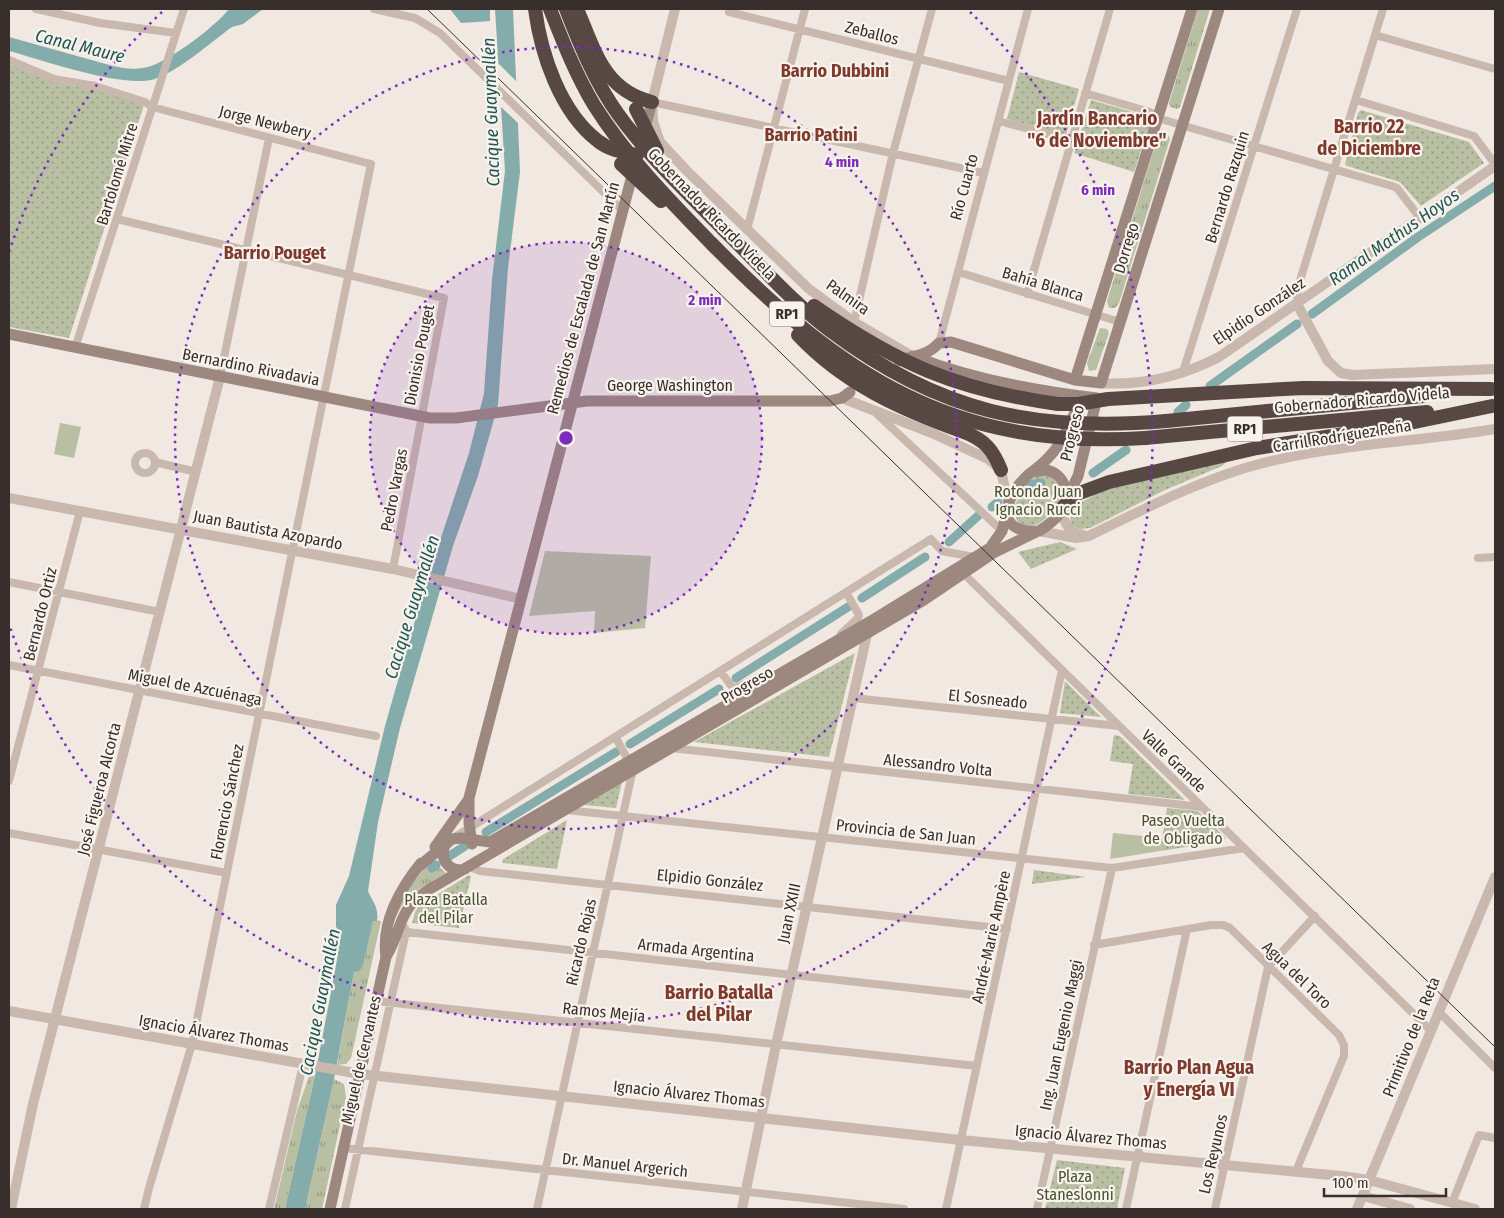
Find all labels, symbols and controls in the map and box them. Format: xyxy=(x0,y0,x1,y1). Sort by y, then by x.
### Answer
street label: Zeballos xyxy=(843,17,901,49)
water label: Canal Maure xyxy=(33,24,127,68)
water label: Cacique Guaymallén xyxy=(477,37,505,187)
district label: Barrio Dubbini xyxy=(781,60,889,82)
street label: Jorge Newbery xyxy=(217,101,314,143)
district label: Jardín Bancario "6 de Noviembre" xyxy=(1027,107,1167,152)
district label: Barrio 22 de Diciembre xyxy=(1317,115,1421,160)
street label: Bartolomé Mitre xyxy=(92,121,142,227)
district label: Barrio Patini xyxy=(764,124,858,146)
street label: Bernardo Razquin xyxy=(1201,129,1253,245)
street label: Gobernador Ricardo Videla xyxy=(644,144,780,284)
street label: Río Cuarto xyxy=(946,152,982,222)
text: 4 min xyxy=(825,153,859,171)
street label: Remedios de Escalada de San Martín xyxy=(543,180,623,416)
text: 6 min xyxy=(1081,181,1115,199)
water label: Ramal Mathus Hoyos xyxy=(1324,183,1464,290)
street label: Dorrego xyxy=(1109,220,1143,276)
district label: Barrio Pouget xyxy=(224,242,327,264)
street label: Bahía Blanca xyxy=(1000,263,1086,305)
street label: Elpidio González xyxy=(1209,273,1309,349)
street label: Palmira xyxy=(823,275,874,319)
text: 2 min xyxy=(687,291,722,309)
street label: Dionisio Pouget xyxy=(400,302,438,407)
road number: RP1 xyxy=(770,302,804,326)
street label: Bernardino Rivadavia xyxy=(181,344,321,390)
street label: George Washington xyxy=(607,376,733,395)
street label: Gobernador Ricardo Videla xyxy=(1273,383,1451,417)
street label: Progreso xyxy=(1056,403,1088,463)
road number: RP1 xyxy=(1228,416,1262,442)
street label: Carril Rodríguez Peña xyxy=(1271,416,1413,456)
centre of rings xyxy=(557,429,575,447)
street label: Pedro Vargas xyxy=(377,447,411,533)
park label: Rotonda Juan Ignacio Rucci xyxy=(994,482,1082,519)
street label: Juan Bautista Azopardo xyxy=(192,506,344,554)
water label: Cacique Guaymallén xyxy=(380,533,444,681)
street label: Bernardo Ortiz xyxy=(19,565,61,663)
street label: Progreso xyxy=(717,662,777,708)
street label: Miguel de Azcuénaga xyxy=(126,665,264,709)
street label: El Sosneado xyxy=(947,685,1029,713)
street label: José Figueroa Alcorta xyxy=(73,720,125,858)
street label: Valle Grande xyxy=(1138,726,1210,796)
street label: Florencio Sánchez xyxy=(206,742,248,862)
street label: Alessandro Volta xyxy=(883,750,994,780)
park label: Paseo Vuelta de Obligado xyxy=(1141,811,1225,848)
street label: Provincia de San Juan xyxy=(835,815,977,849)
street label: Elpidio González xyxy=(656,865,764,895)
street label: André-Marie Ampère xyxy=(968,869,1014,1005)
street label: Juan XXIII xyxy=(773,881,805,945)
park label: Plaza Batalla del Pilar xyxy=(404,890,488,927)
street label: Ricardo Rojas xyxy=(562,897,600,987)
water label: Cacique Guaymallén xyxy=(295,927,345,1077)
street label: Armada Argentina xyxy=(637,934,755,966)
street label: Agua del Toro xyxy=(1258,937,1336,1013)
street label: Ing. Juan Eugenio Maggi xyxy=(1036,958,1086,1112)
street label: Primitivo de la Reta xyxy=(1378,974,1444,1100)
district label: Barrio Batalla del Pilar xyxy=(665,981,773,1026)
street label: Miguel de Cervantes xyxy=(337,994,385,1126)
street label: Ramos Mejía xyxy=(562,998,646,1026)
street label: Ignacio Álvarez Thomas xyxy=(137,1010,291,1056)
district label: Barrio Plan Agua y Energía VI xyxy=(1124,1056,1254,1101)
street label: Ignacio Álvarez Thomas xyxy=(612,1077,766,1111)
street label: Los Reyunos xyxy=(1195,1112,1231,1196)
street label: Ignacio Álvarez Thomas xyxy=(1014,1121,1168,1153)
street label: Dr. Manuel Argerich xyxy=(561,1149,689,1181)
scale bar xyxy=(1324,1166,1446,1198)
park label: Plaza Staneslonni xyxy=(1036,1167,1114,1204)
text: 100 m xyxy=(1332,1174,1369,1192)

